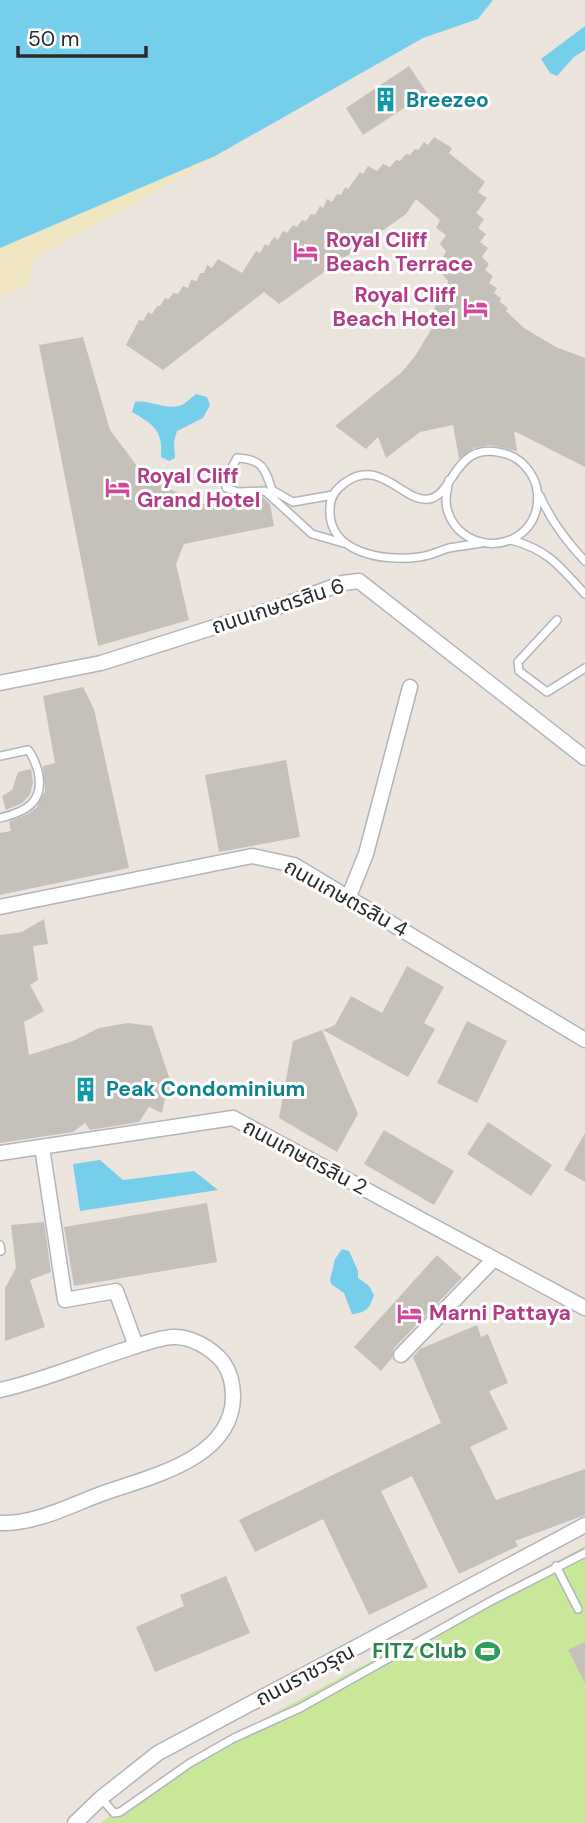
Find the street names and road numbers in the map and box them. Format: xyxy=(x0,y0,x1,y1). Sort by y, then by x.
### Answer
street label: ถนนเกษตรสิน 6 xyxy=(208,571,348,641)
street label: ถนนเกษตรสิน 4 xyxy=(279,852,413,944)
street label: ถนนเกษตรสิน 2 xyxy=(238,1113,372,1201)
street label: ถนนราชวรุณ xyxy=(251,1637,359,1713)

